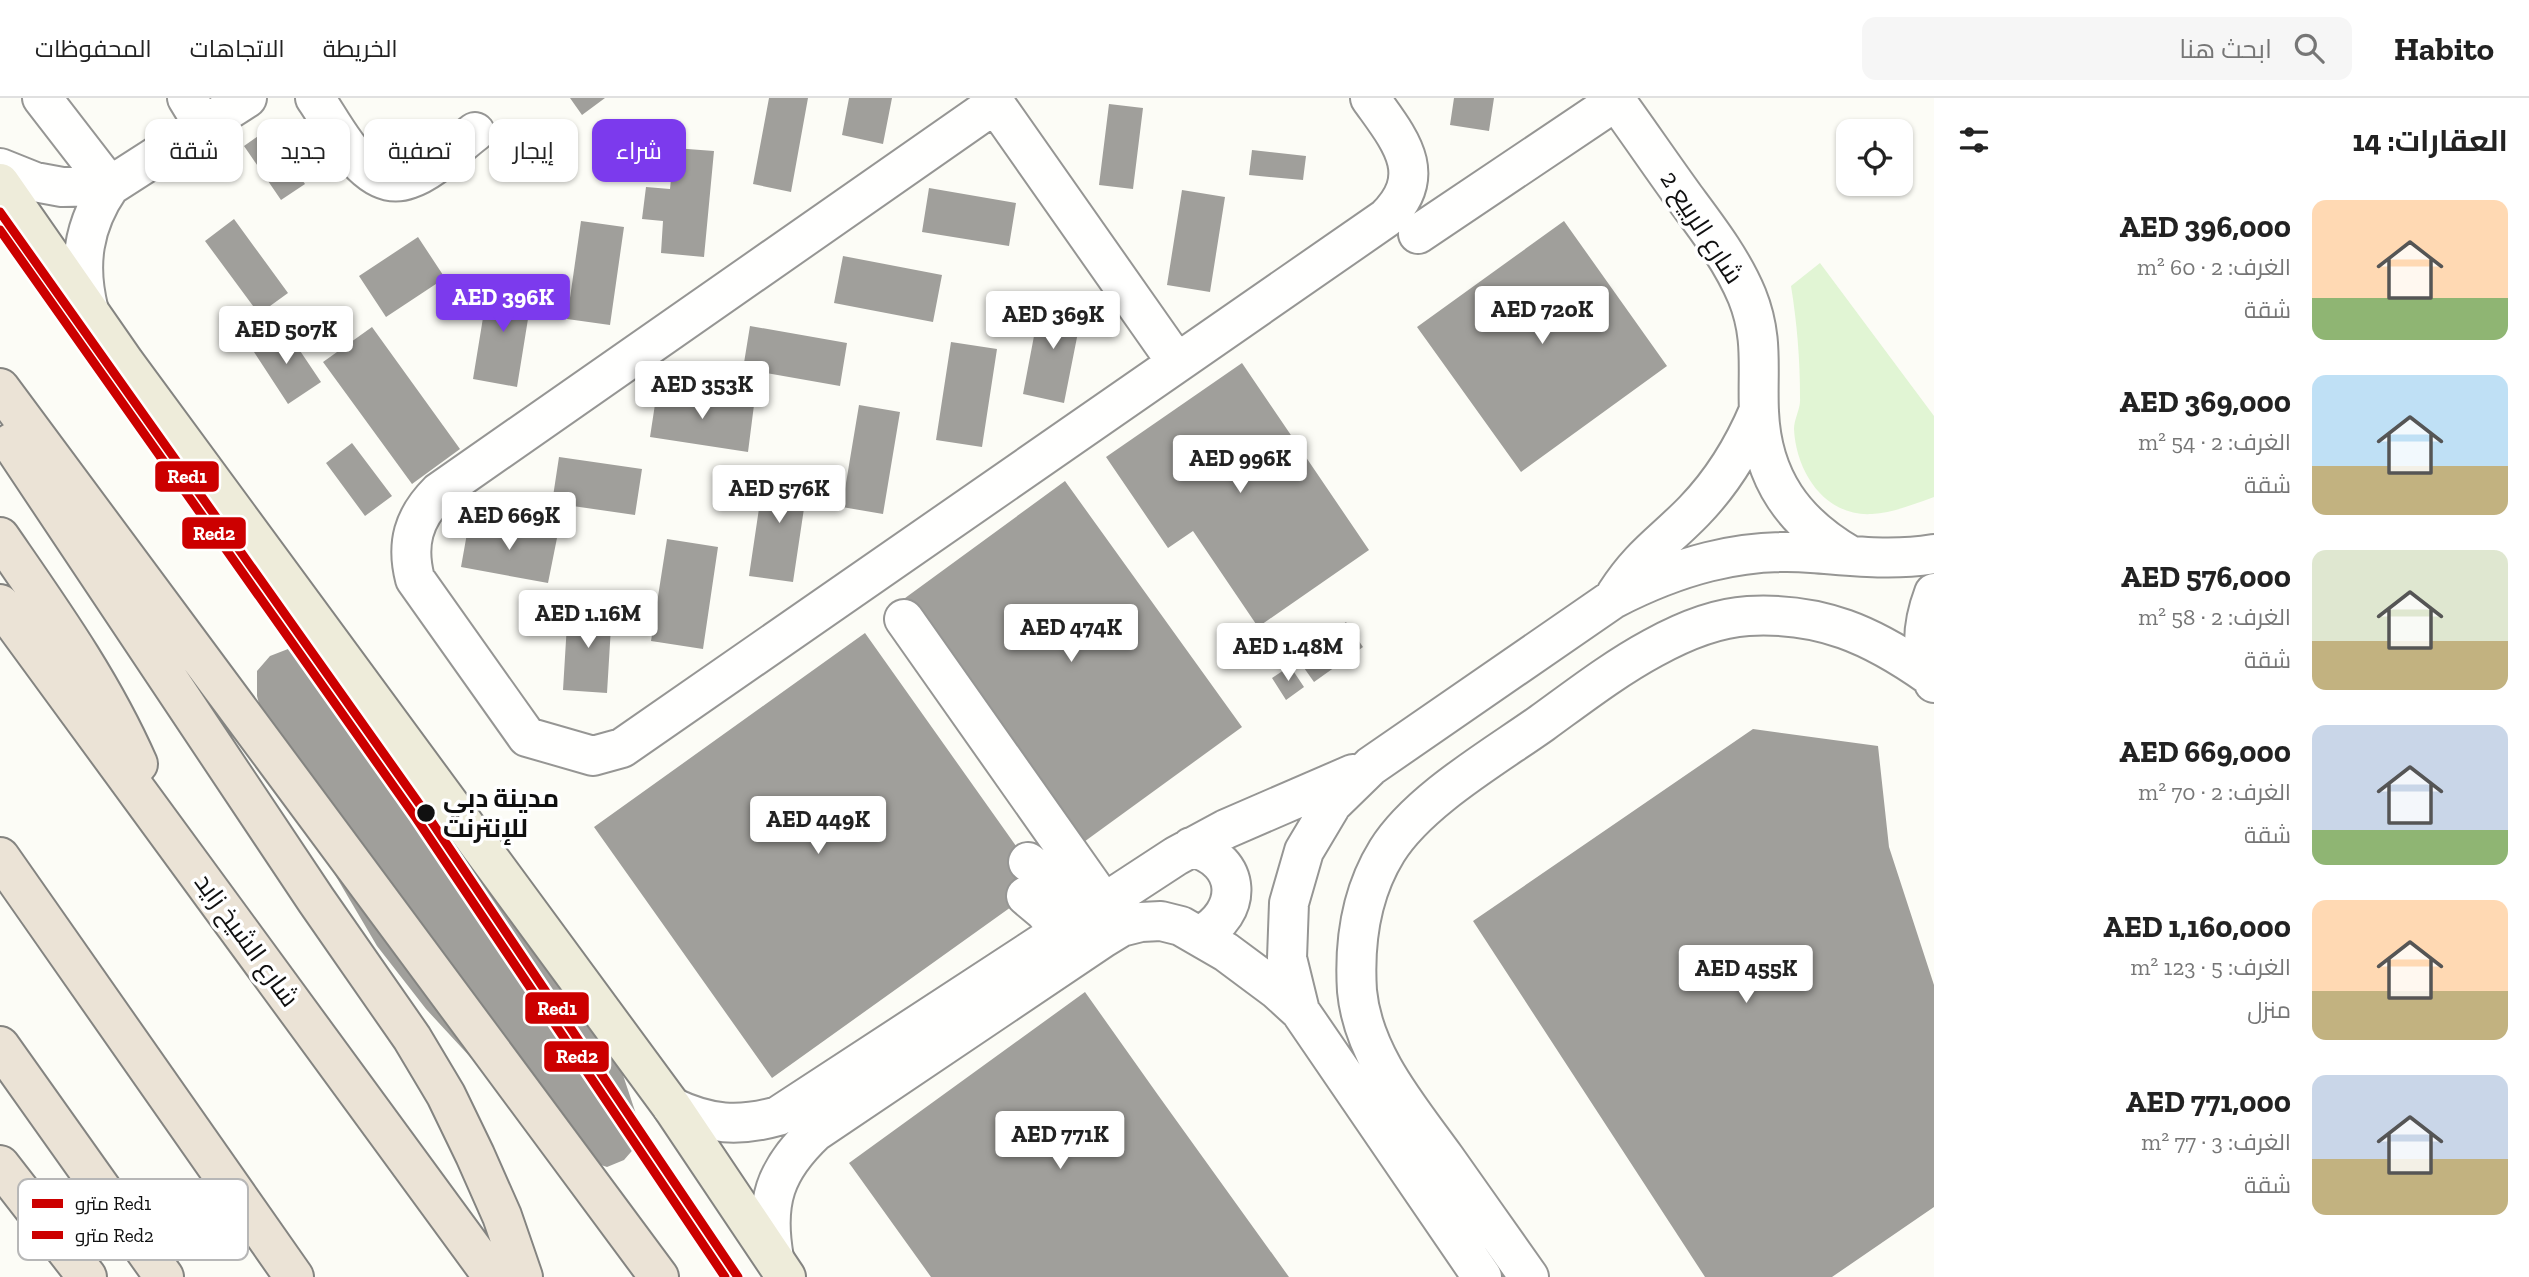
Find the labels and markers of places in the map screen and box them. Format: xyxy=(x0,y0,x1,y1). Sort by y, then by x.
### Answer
pin: AED 396K xyxy=(431,274,575,334)
pin: AED 720K xyxy=(1470,286,1614,346)
pin: AED 369K xyxy=(981,292,1125,351)
pin: AED 507K xyxy=(214,306,358,366)
pin: AED 353K xyxy=(630,362,774,421)
pin: AED 996K xyxy=(1168,436,1312,495)
pin: AED 576K xyxy=(707,466,851,525)
pin: AED 669K xyxy=(437,492,581,552)
pin: AED 1.16M xyxy=(508,590,668,650)
pin: AED 474K xyxy=(999,604,1143,664)
pin: AED 1.48M xyxy=(1208,624,1368,683)
place label: مدينة دبي للإنترنت xyxy=(443,782,559,845)
pin: AED 449K xyxy=(746,796,890,856)
marker: مدينة دبي للإنترنت xyxy=(415,802,437,824)
pin: AED 455K xyxy=(1674,946,1818,1005)
pin: AED 771K xyxy=(988,1112,1132,1171)

